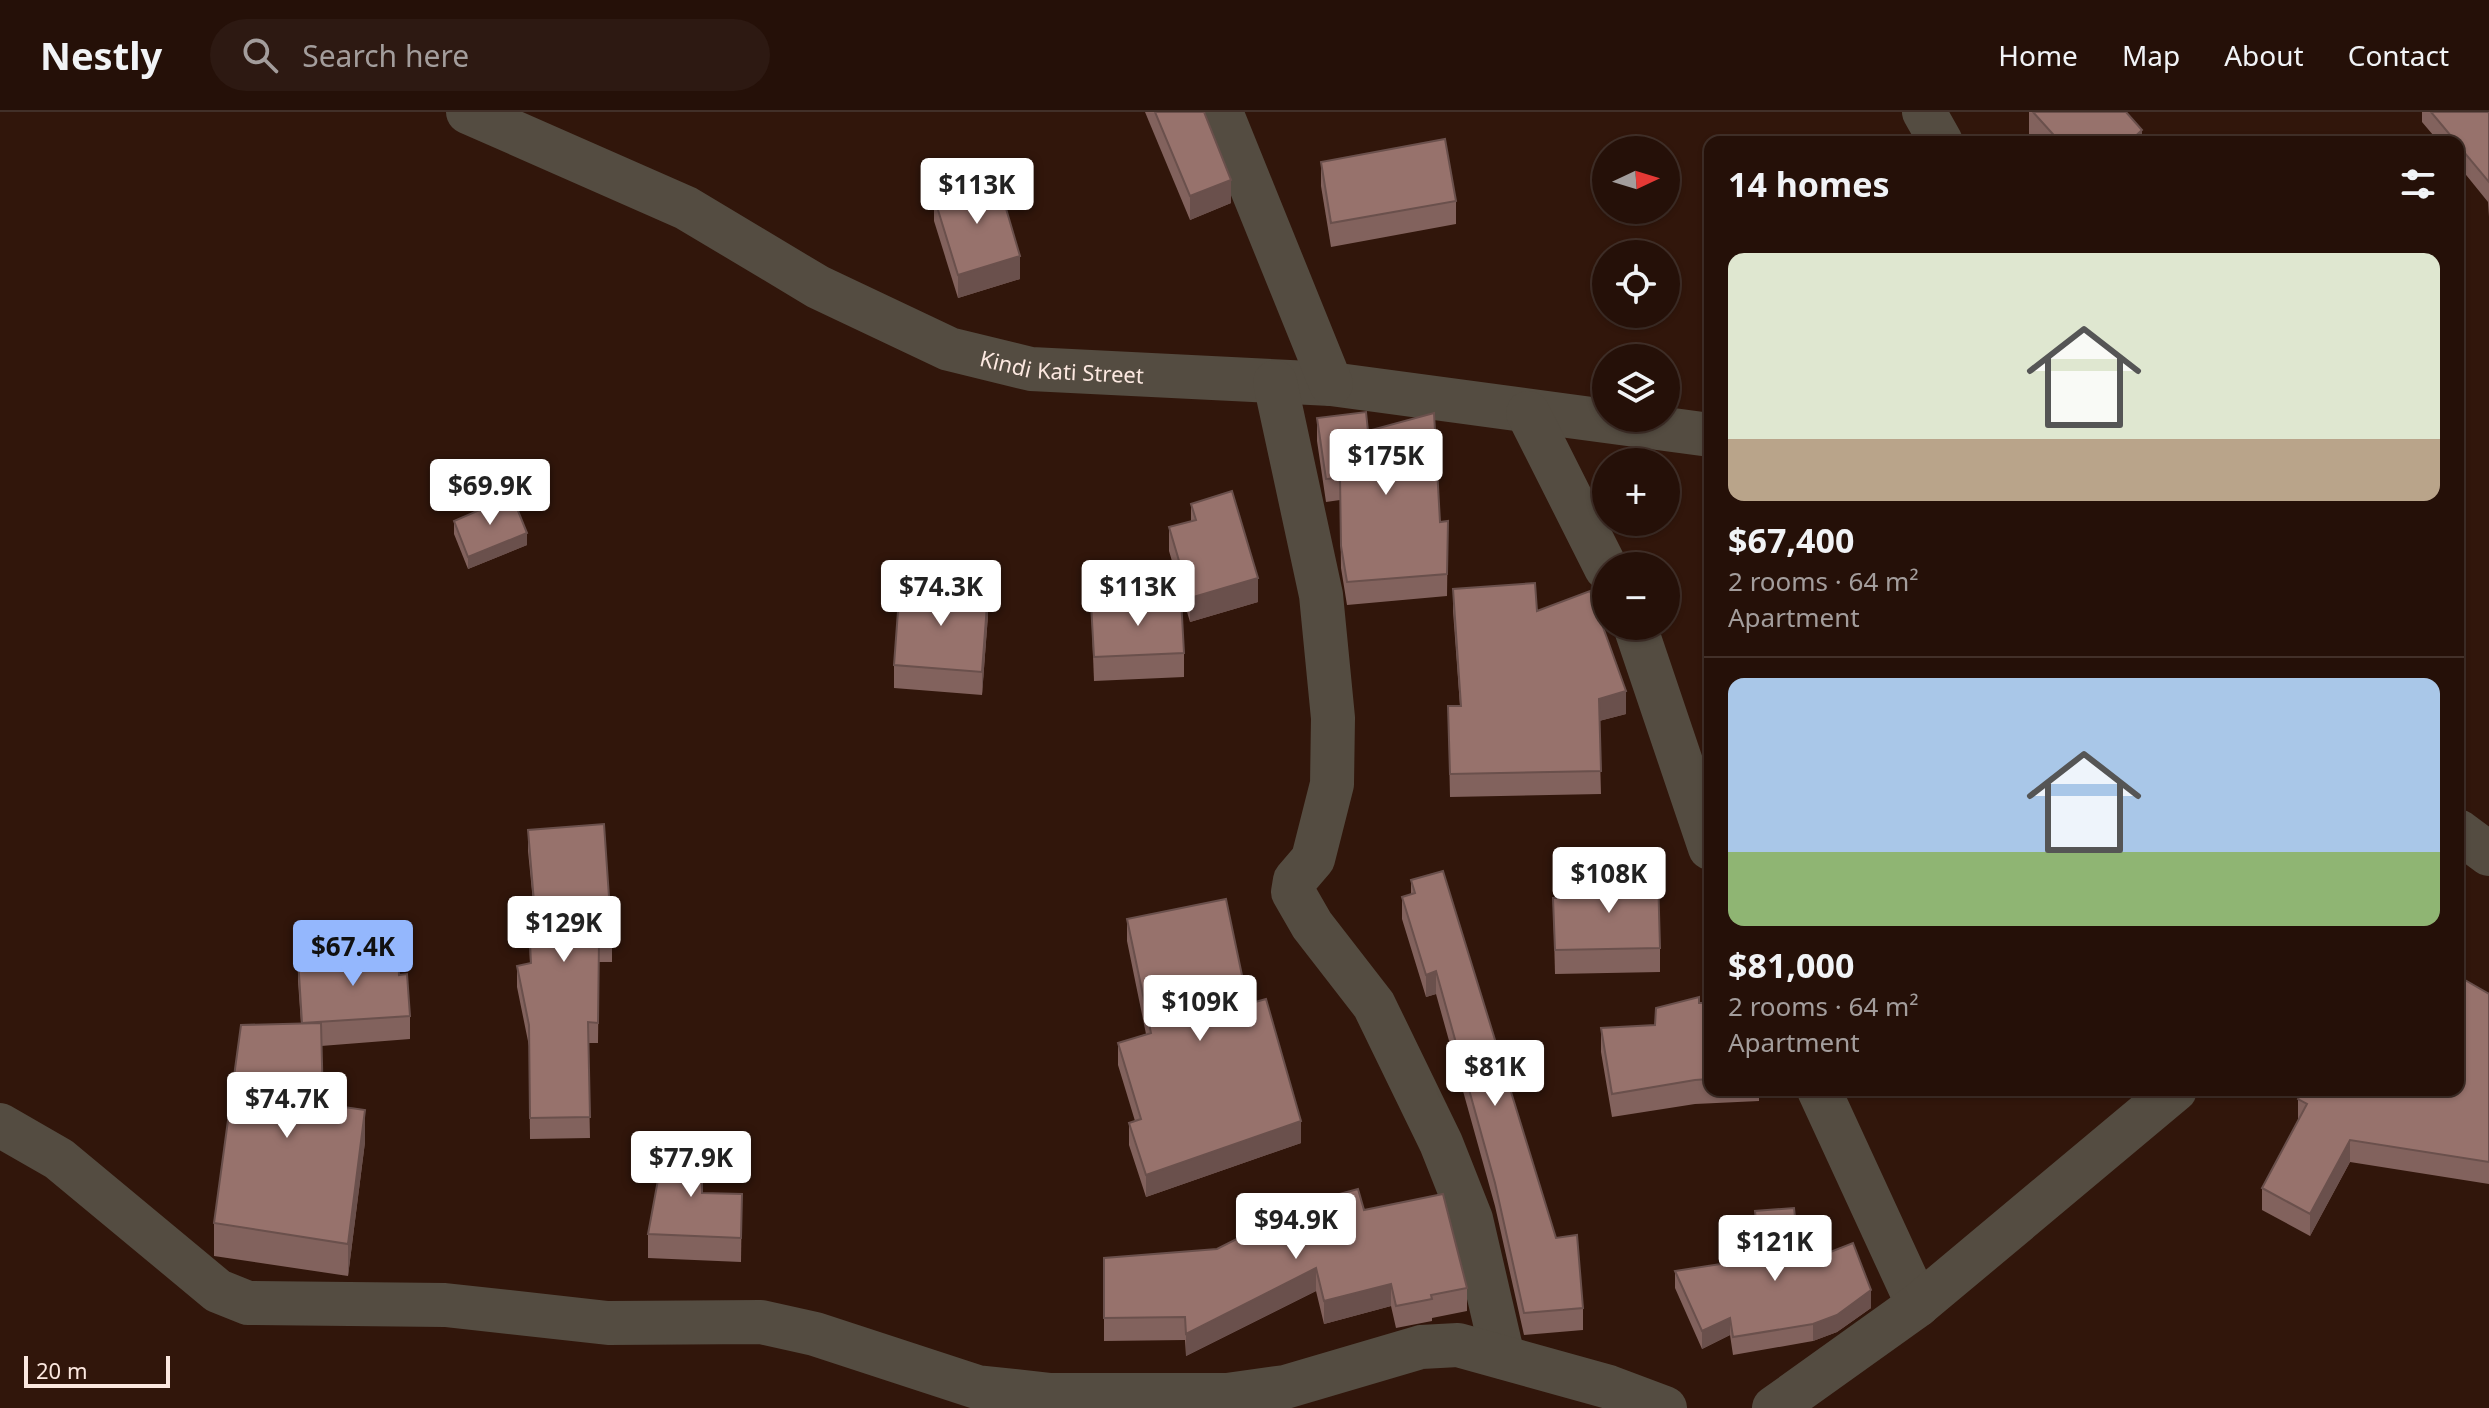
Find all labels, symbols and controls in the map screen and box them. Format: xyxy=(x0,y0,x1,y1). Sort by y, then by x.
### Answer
search box xyxy=(210,19,770,91)
text: Nestly xyxy=(40,29,162,81)
icon: search xyxy=(238,33,282,77)
text: Search here xyxy=(302,35,469,76)
text: Home xyxy=(1998,36,2078,74)
text: Map xyxy=(2122,36,2180,74)
text: About xyxy=(2224,36,2304,74)
text: Contact xyxy=(2348,36,2449,74)
north arrow xyxy=(1592,136,1680,224)
map controls xyxy=(1592,136,1680,640)
pin: $113K xyxy=(921,158,1033,226)
text: 14 homes xyxy=(1728,161,1890,207)
icon: filters xyxy=(2396,162,2440,206)
text: $113K xyxy=(939,166,1015,202)
button: locate xyxy=(1592,240,1680,328)
icon: home xyxy=(2012,305,2156,449)
street label: Kindi Kati Street xyxy=(977,342,1145,390)
button: layers xyxy=(1592,344,1680,432)
pin: $175K xyxy=(1330,429,1442,497)
text: $175K xyxy=(1348,437,1424,473)
button: + xyxy=(1592,448,1680,536)
pin: $69.9K xyxy=(425,459,555,527)
text: $69.9K xyxy=(448,467,532,503)
text: $67,400 xyxy=(1728,517,1854,563)
button: − xyxy=(1592,552,1680,640)
pin: $74.3K xyxy=(876,560,1006,628)
pin: $113K xyxy=(1082,560,1194,628)
text: 2 rooms · 64 m² xyxy=(1728,563,1918,599)
text: $74.3K xyxy=(899,568,983,604)
text: $113K xyxy=(1100,568,1176,604)
text: Apartment xyxy=(1728,599,1860,635)
icon: home xyxy=(2012,730,2156,874)
pin: $108K xyxy=(1553,847,1665,915)
text: $108K xyxy=(1571,855,1647,891)
pin: $129K xyxy=(508,896,620,964)
text: $129K xyxy=(526,904,602,940)
pin: $67.4K xyxy=(288,920,418,988)
text: $67.4K xyxy=(311,928,395,964)
text: $81,000 xyxy=(1728,942,1854,988)
pin: $109K xyxy=(1144,975,1256,1043)
text: $109K xyxy=(1162,983,1238,1019)
text: 2 rooms · 64 m² xyxy=(1728,988,1918,1024)
text: Apartment xyxy=(1728,1024,1860,1060)
pin: $81K xyxy=(1448,1040,1542,1108)
text: $81K xyxy=(1464,1048,1526,1084)
pin: $74.7K xyxy=(222,1072,352,1140)
text: $74.7K xyxy=(245,1080,329,1116)
pin: $77.9K xyxy=(626,1131,756,1199)
text: $77.9K xyxy=(649,1139,733,1175)
pin: $94.9K xyxy=(1231,1193,1361,1261)
text: $94.9K xyxy=(1254,1201,1338,1237)
pin: $121K xyxy=(1719,1215,1831,1283)
text: $121K xyxy=(1737,1223,1813,1259)
scale bar xyxy=(24,1352,170,1388)
text: 20 m xyxy=(36,1355,87,1385)

